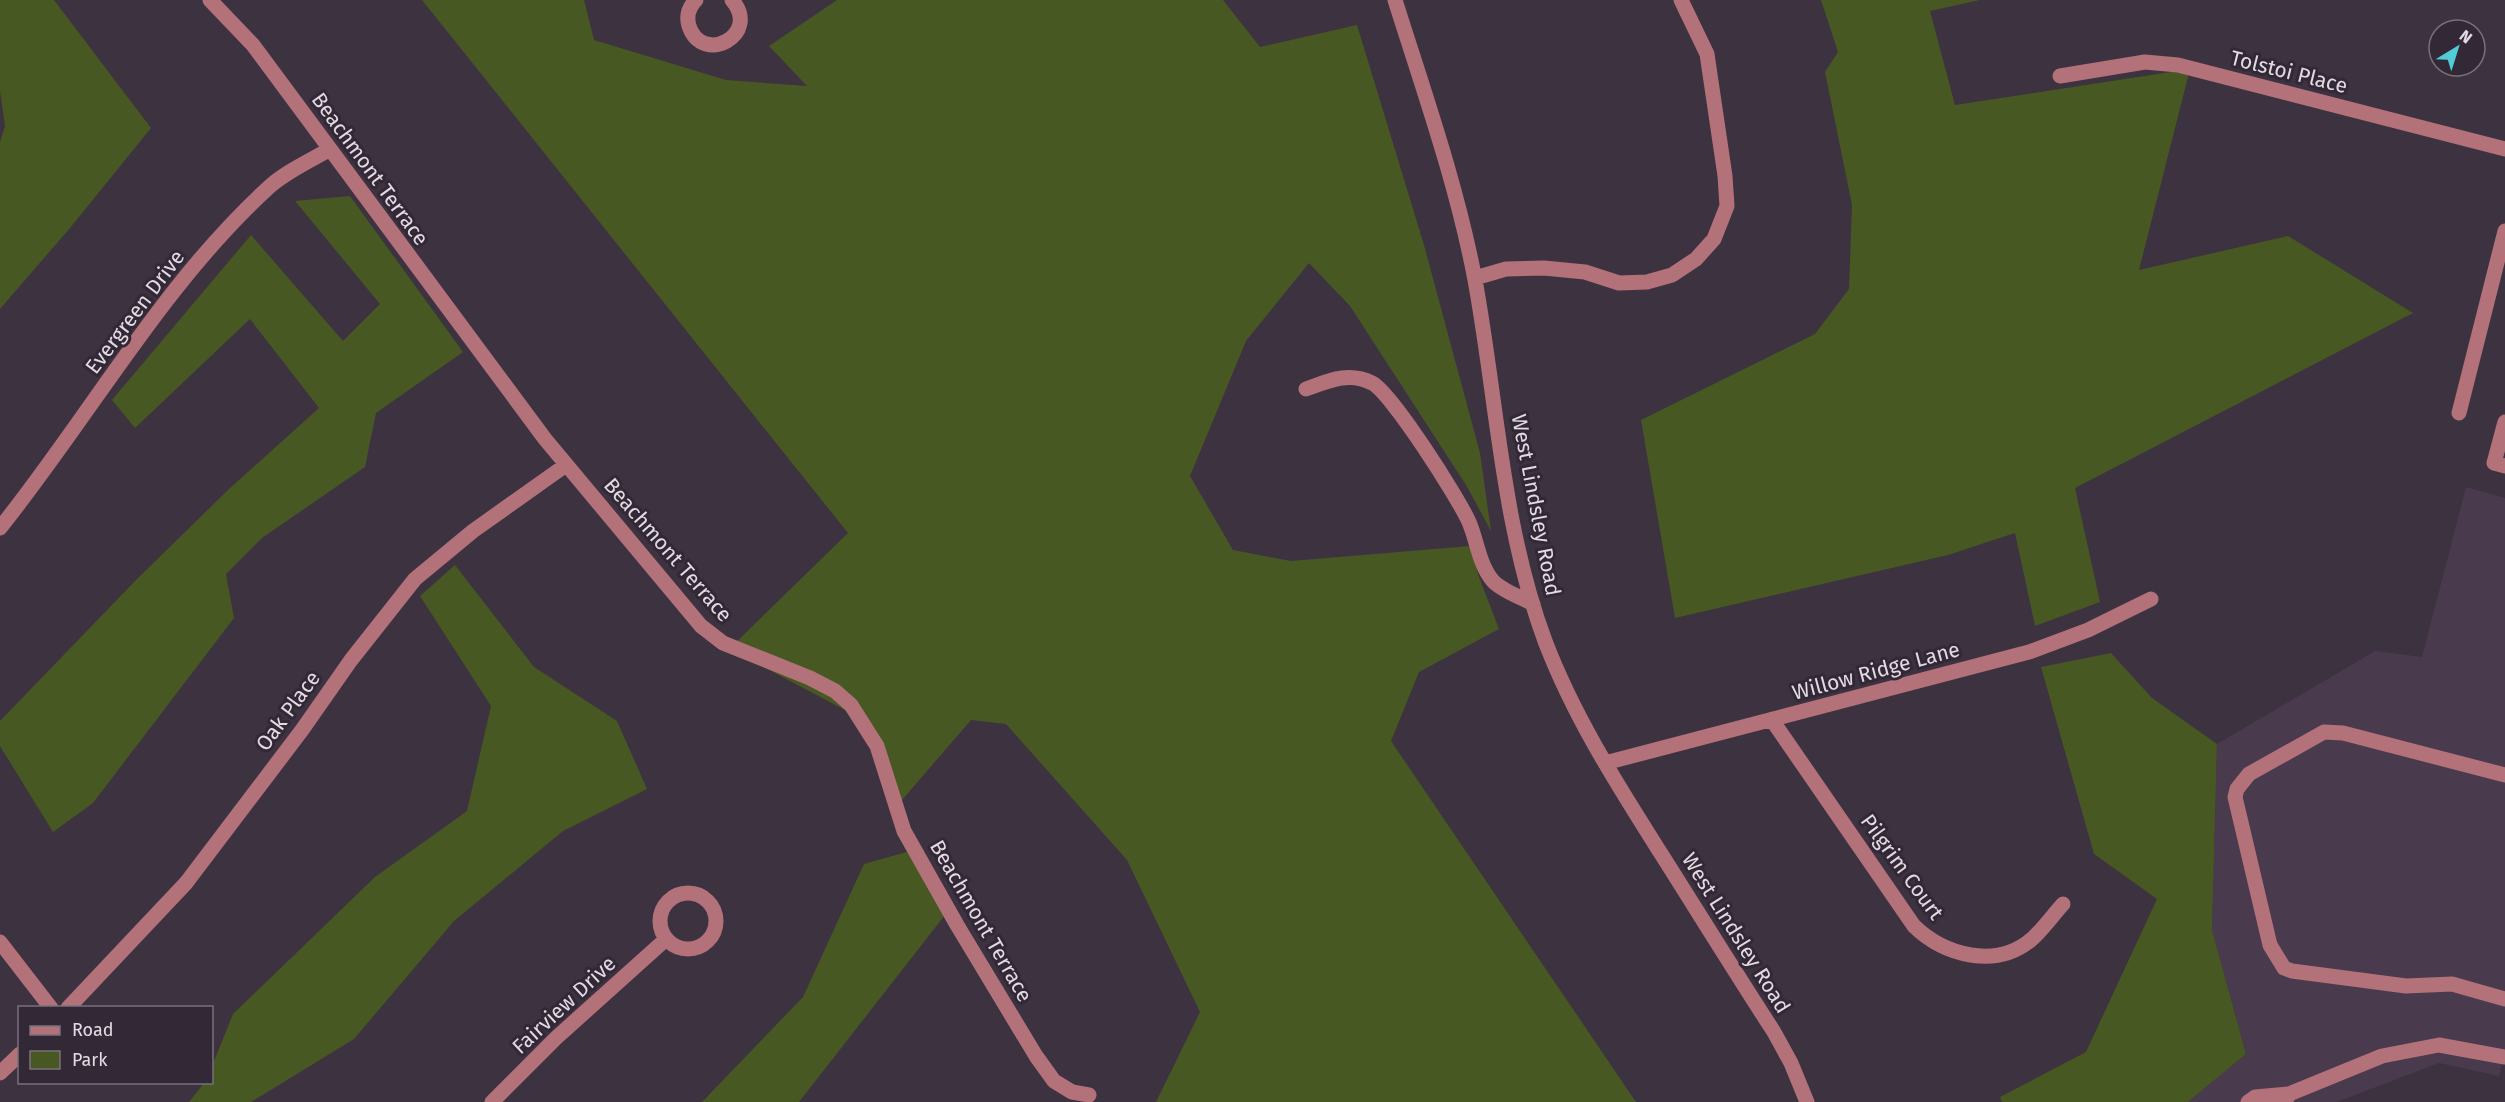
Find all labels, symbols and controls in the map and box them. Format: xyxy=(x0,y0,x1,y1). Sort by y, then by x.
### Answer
north arrow xyxy=(2427,18,2487,78)
text: N xyxy=(2456,26,2476,47)
street label: Tolstoi Place xyxy=(2228,45,2350,99)
street label: Beachmont Terrace xyxy=(306,87,434,251)
street label: Evergreen Drive xyxy=(80,245,190,379)
street label: West Lindsley Road xyxy=(1506,412,1566,598)
street label: Beachmont Terrace xyxy=(598,473,738,627)
street label: Willow Ridge Lane xyxy=(1789,636,1963,706)
street label: Oak Place xyxy=(250,666,326,756)
street label: Pilgrim Court xyxy=(1855,809,1949,925)
street label: Beachmont Terrace xyxy=(924,835,1038,1007)
street label: West Lindsley Road xyxy=(1676,848,1796,1018)
street label: Fairview Drive xyxy=(507,950,621,1060)
legend xyxy=(18,1006,213,1084)
text: Road xyxy=(72,1019,114,1041)
text: Park xyxy=(72,1049,108,1071)

